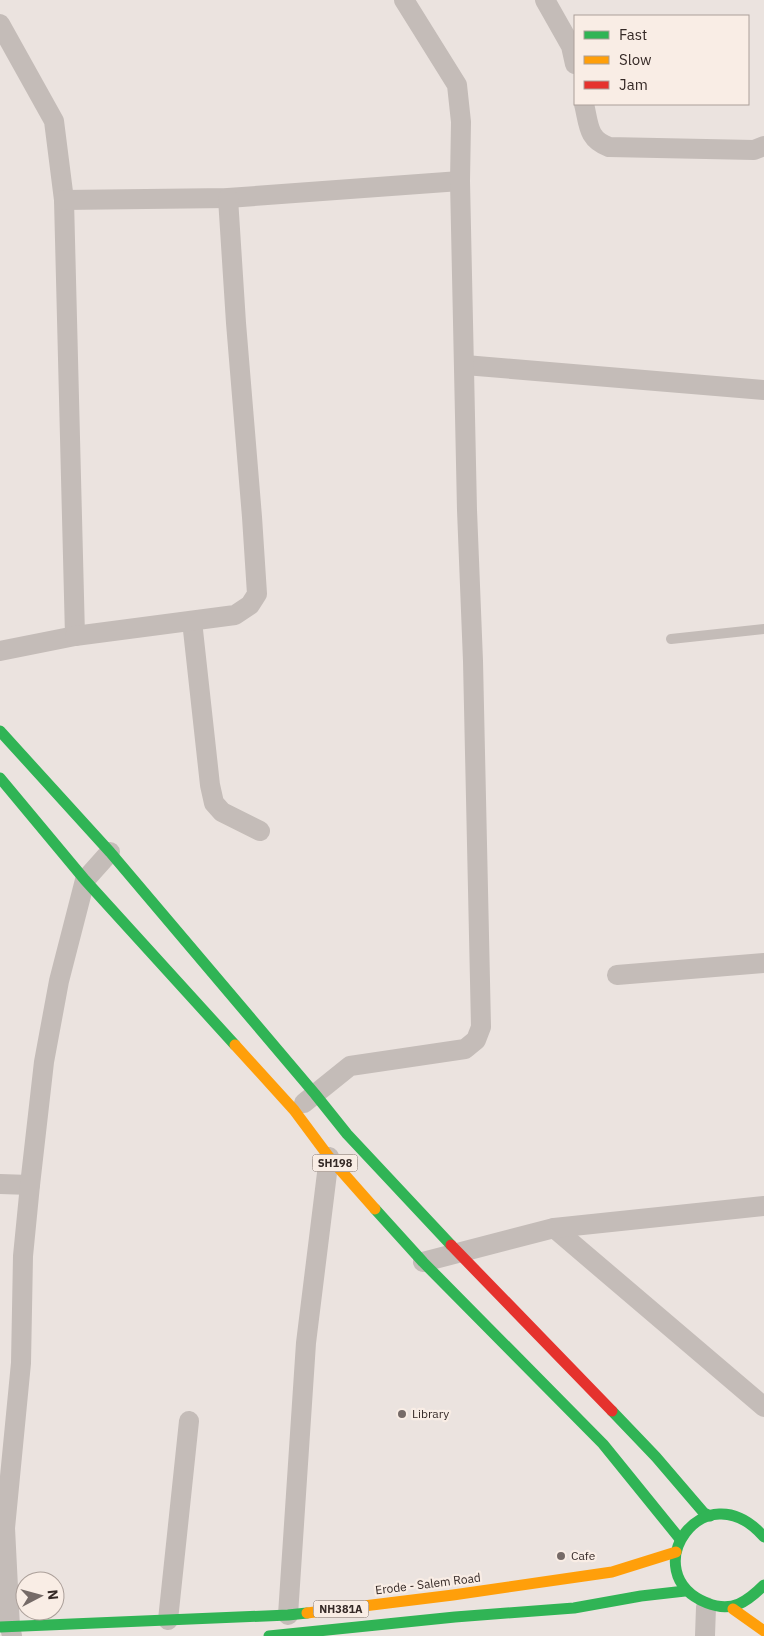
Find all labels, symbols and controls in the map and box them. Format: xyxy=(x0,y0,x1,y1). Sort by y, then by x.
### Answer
legend xyxy=(574,15,749,105)
text: Fast xyxy=(619,25,647,44)
text: Slow xyxy=(619,50,652,69)
text: Jam xyxy=(619,75,648,94)
road number: SH198 xyxy=(312,1154,358,1172)
place label: Library xyxy=(412,1406,449,1421)
marker: Library xyxy=(396,1408,408,1420)
place label: Cafe xyxy=(571,1548,596,1563)
marker: Cafe xyxy=(555,1550,567,1562)
street label: Erode - Salem Road xyxy=(374,1570,482,1597)
north arrow xyxy=(15,1571,65,1621)
text: N xyxy=(43,1589,62,1601)
road number: NH381A xyxy=(314,1600,368,1618)

